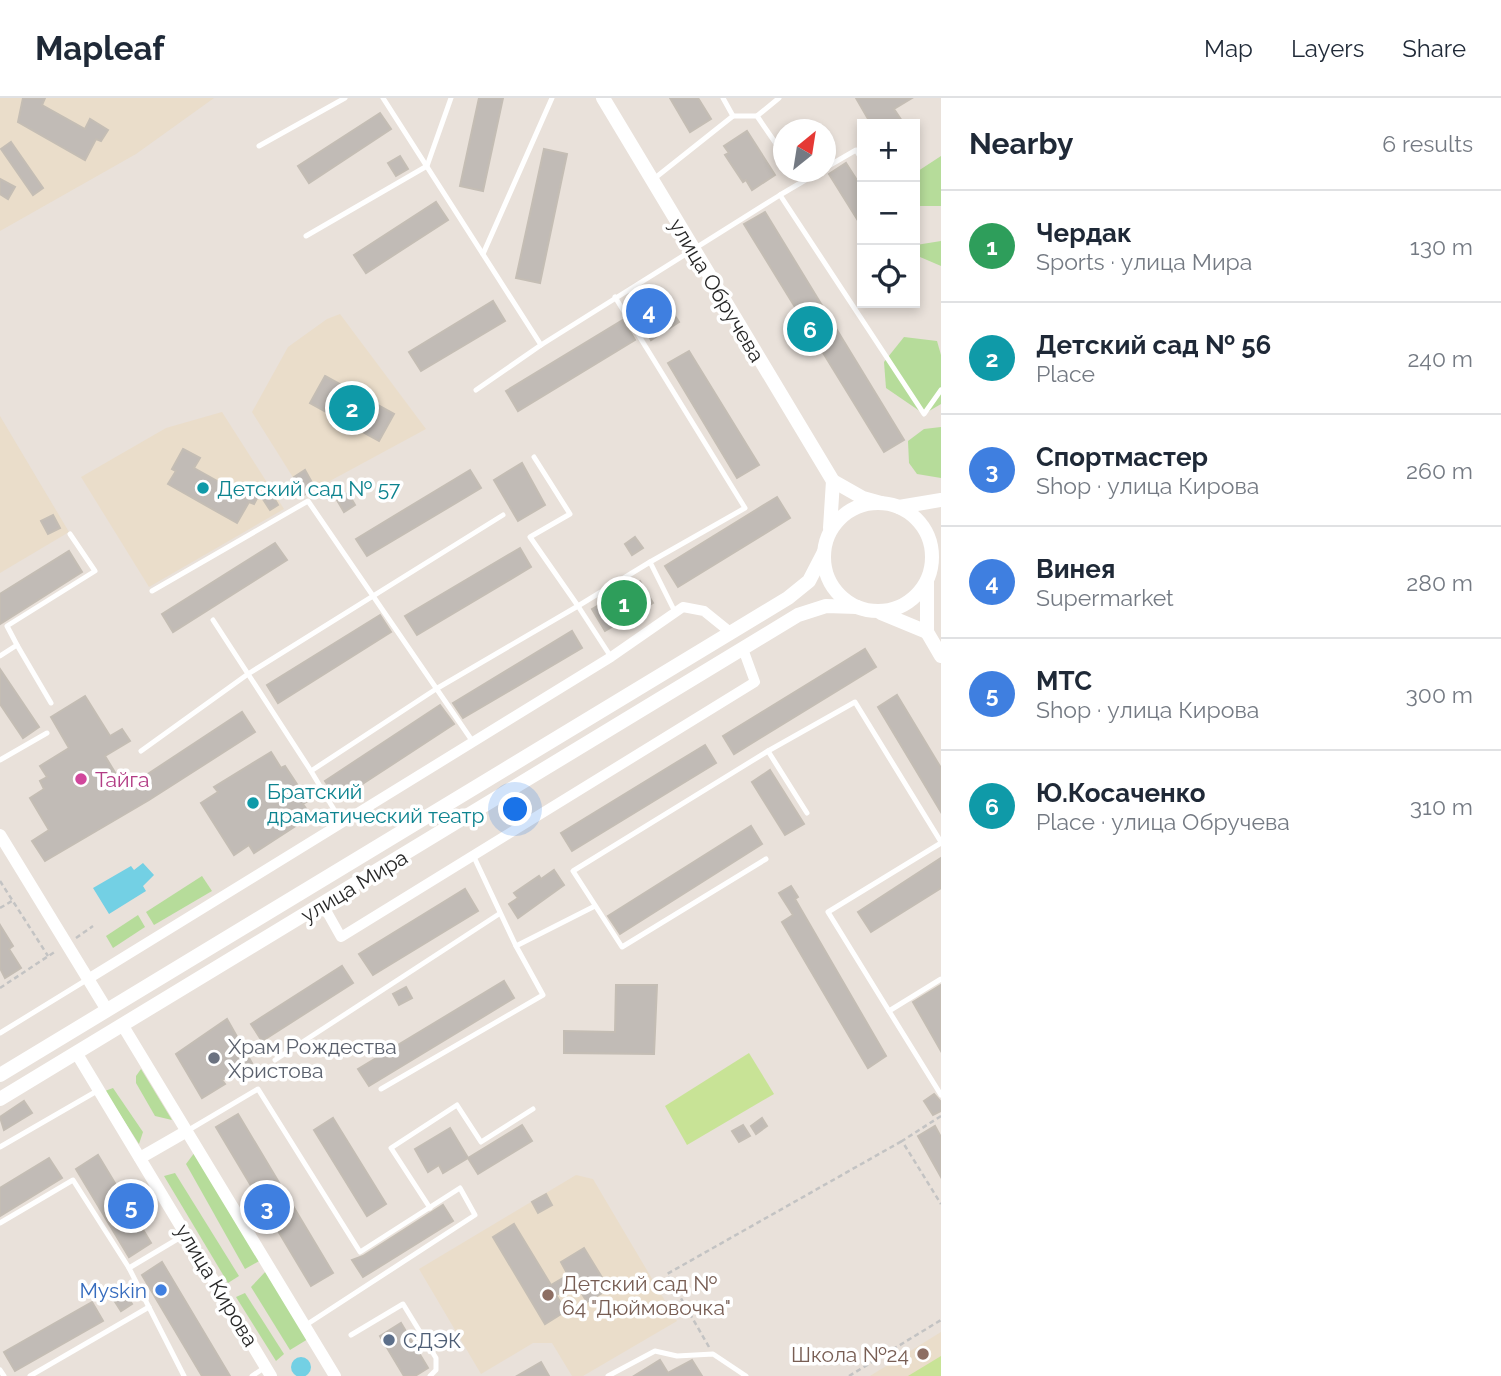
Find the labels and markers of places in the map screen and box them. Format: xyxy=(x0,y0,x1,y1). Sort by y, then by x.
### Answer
pin: 4 xyxy=(626,285,672,337)
pin: 6 xyxy=(787,303,833,355)
pin: 2 xyxy=(329,382,375,434)
place label: Детский сад № 57 xyxy=(217,476,401,501)
marker: Детский сад № 57 xyxy=(195,480,211,496)
pin: 1 xyxy=(601,577,647,629)
place label: Тайга xyxy=(95,767,150,792)
marker: Тайга xyxy=(73,771,89,787)
place label: Братский драматический театр xyxy=(267,779,485,828)
marker: Братский драматический театр xyxy=(245,795,261,811)
place label: Храм Рождества Христова xyxy=(228,1034,397,1083)
marker: Храм Рождества Христова xyxy=(206,1050,222,1066)
pin: 5 xyxy=(108,1180,154,1232)
pin: 3 xyxy=(244,1181,290,1233)
place label: Детский сад № 64 "Дюймовочка" xyxy=(562,1271,731,1320)
place label: Myskin xyxy=(79,1278,147,1303)
marker: Myskin xyxy=(153,1282,169,1298)
marker: Детский сад № 64 "Дюймовочка" xyxy=(540,1287,556,1303)
place label: СДЭК xyxy=(403,1328,461,1353)
marker: СДЭК xyxy=(381,1332,397,1348)
place label: Школа №24 xyxy=(791,1342,909,1367)
marker: Школа №24 xyxy=(915,1346,931,1362)

